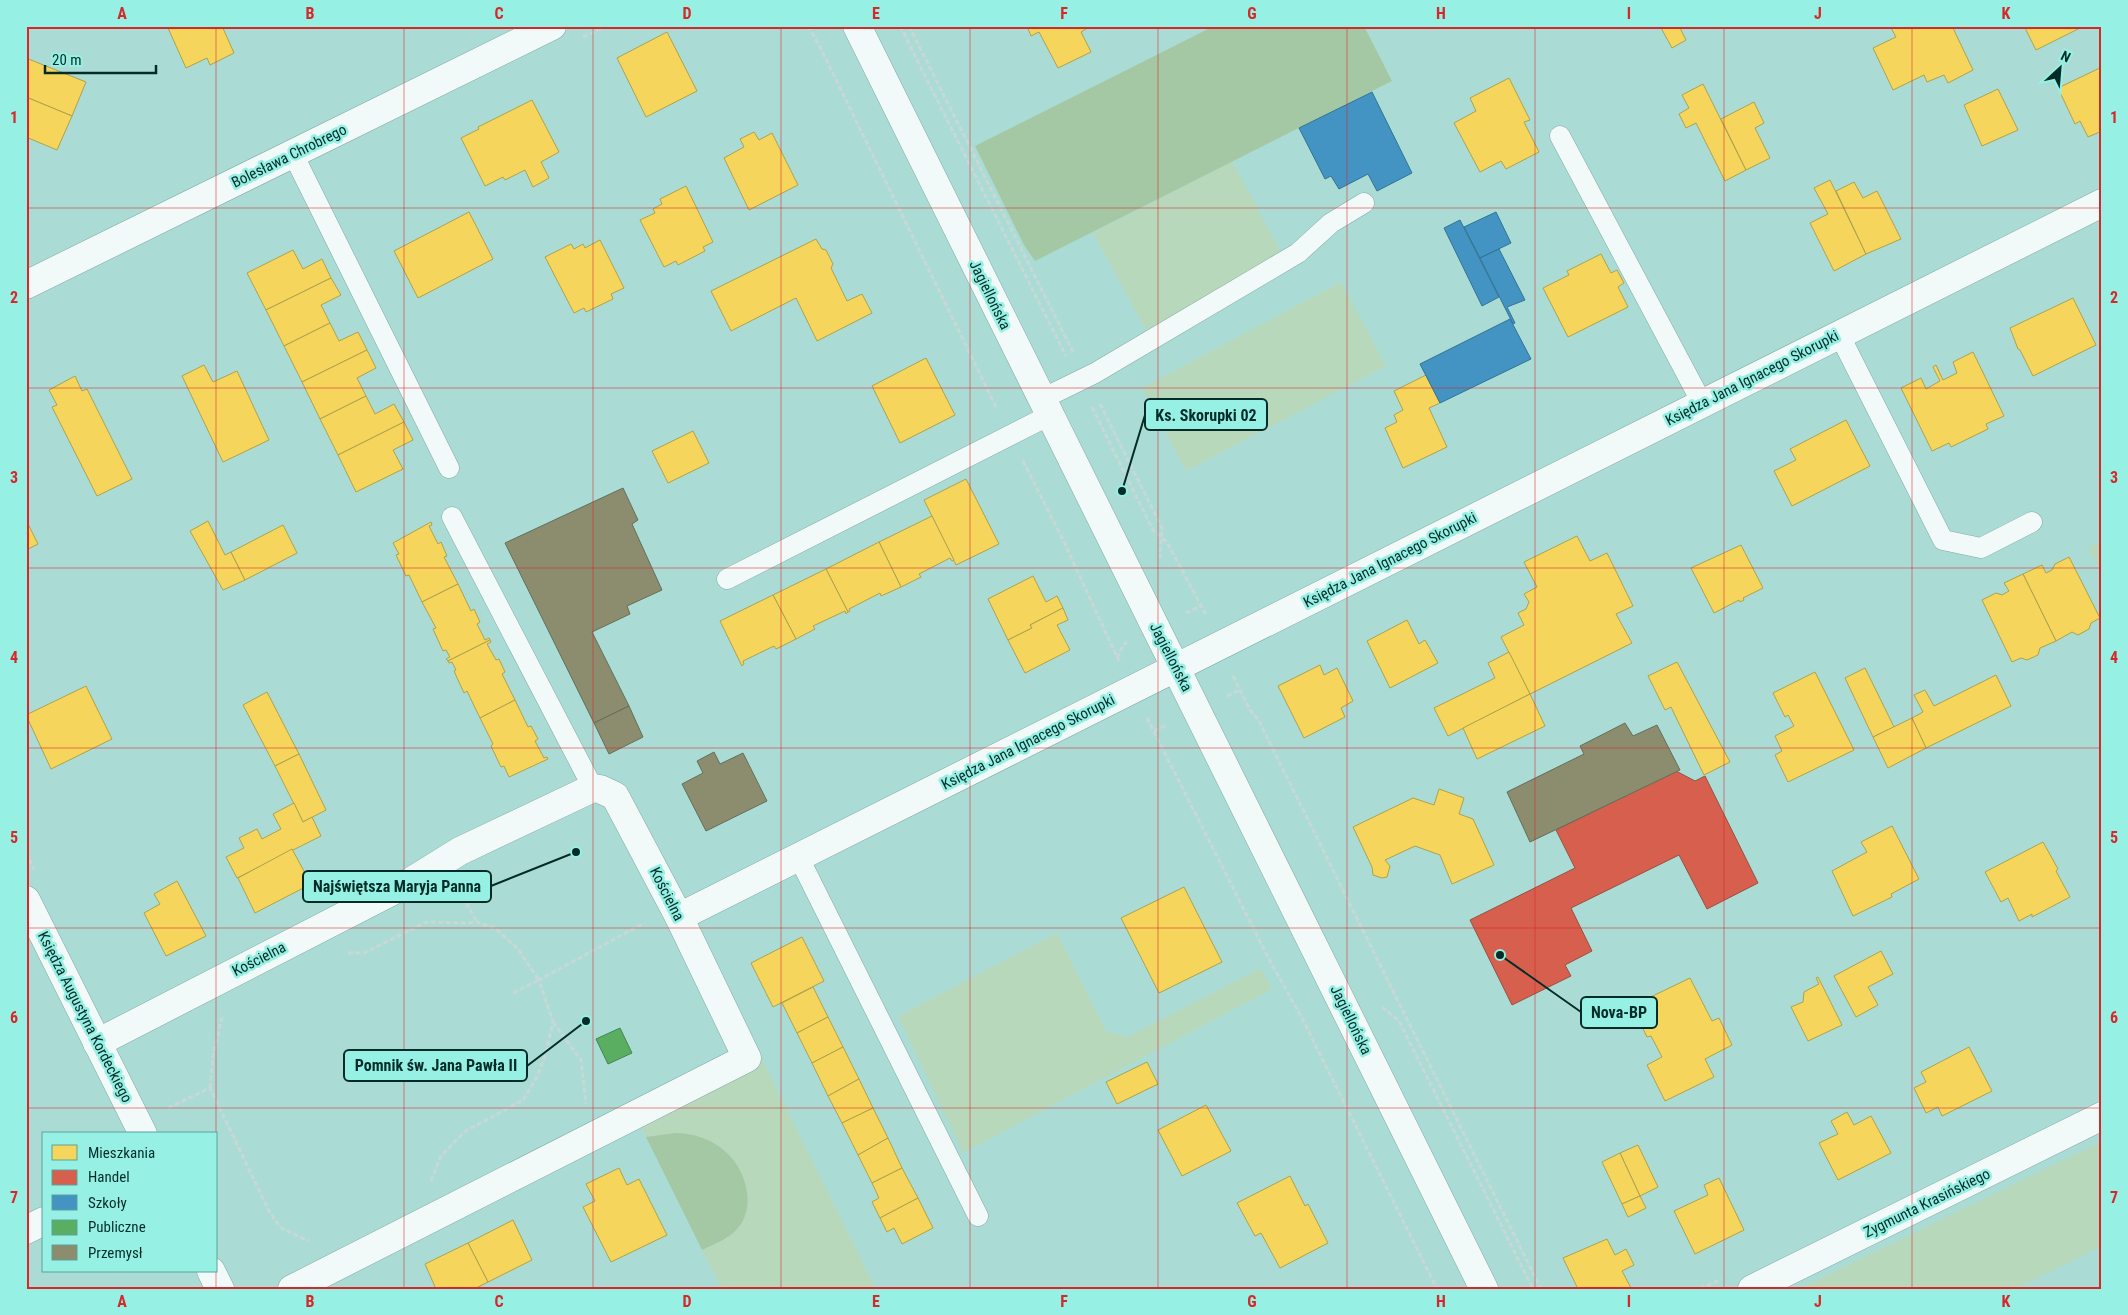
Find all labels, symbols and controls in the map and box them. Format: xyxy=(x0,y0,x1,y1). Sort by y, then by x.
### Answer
text: A xyxy=(117,4,127,23)
text: B xyxy=(306,4,315,23)
text: C xyxy=(494,4,504,23)
text: D xyxy=(682,4,692,23)
text: E xyxy=(872,4,880,23)
text: F xyxy=(1060,4,1068,23)
text: G xyxy=(1247,4,1257,23)
text: H xyxy=(1436,4,1446,23)
text: I xyxy=(1627,4,1631,23)
text: J xyxy=(1814,4,1822,23)
text: K xyxy=(2002,4,2011,23)
scale bar xyxy=(45,42,156,74)
north arrow xyxy=(2036,42,2086,92)
text: N xyxy=(2058,47,2073,65)
text: 20 m xyxy=(52,51,82,69)
text: 1 xyxy=(10,108,18,127)
text: 1 xyxy=(2110,108,2118,127)
street label: Bolesława Chrobrego xyxy=(229,120,349,192)
street label: Jagiellońska xyxy=(966,257,1014,333)
text: 2 xyxy=(10,288,18,307)
text: 2 xyxy=(2110,288,2118,307)
street label: Księdza Jana Ignacego Skorupki xyxy=(1662,326,1842,430)
callout: Ks. Skorupki 02 xyxy=(1145,399,1267,430)
text: Ks. Skorupki 02 xyxy=(1155,406,1257,425)
text: 3 xyxy=(10,468,18,487)
text: 3 xyxy=(2110,468,2118,487)
street label: Księdza Jana Ignacego Skorupki xyxy=(1300,508,1480,612)
street label: Jagiellońska xyxy=(1146,620,1196,694)
text: 4 xyxy=(10,648,18,667)
text: 4 xyxy=(2110,648,2118,667)
street label: Księdza Jana Ignacego Skorupki xyxy=(938,690,1118,794)
text: 5 xyxy=(10,828,18,847)
text: 5 xyxy=(2110,828,2118,847)
street label: Kościelna xyxy=(646,864,688,924)
callout: Najświętsza Maryja Panna xyxy=(303,871,491,902)
text: Najświętsza Maryja Panna xyxy=(313,877,482,896)
street label: Księdza Augustyna Kordeckiego xyxy=(34,928,136,1106)
street label: Kościelna xyxy=(229,938,289,980)
street label: Jagiellońska xyxy=(1327,982,1375,1058)
callout: Nova-BP xyxy=(1581,997,1657,1028)
text: Nova-BP xyxy=(1591,1003,1647,1022)
text: 6 xyxy=(10,1008,18,1027)
text: 6 xyxy=(2110,1008,2118,1027)
callout: Pomnik św. Jana Pawła II xyxy=(344,1050,527,1081)
text: Pomnik św. Jana Pawła II xyxy=(355,1056,517,1075)
legend xyxy=(42,1132,218,1272)
text: Mieszkania xyxy=(88,1144,155,1162)
street label: Zygmunta Krasińskiego xyxy=(1861,1165,1993,1241)
text: Handel xyxy=(88,1168,130,1186)
text: 7 xyxy=(10,1188,18,1207)
text: 7 xyxy=(2110,1188,2118,1207)
text: Szkoły xyxy=(88,1194,127,1212)
text: Publiczne xyxy=(88,1218,146,1236)
text: Przemysł xyxy=(88,1244,143,1262)
text: A xyxy=(117,1292,127,1311)
text: B xyxy=(306,1292,315,1311)
text: C xyxy=(494,1292,504,1311)
text: D xyxy=(682,1292,692,1311)
text: E xyxy=(872,1292,880,1311)
text: F xyxy=(1060,1292,1068,1311)
text: G xyxy=(1247,1292,1257,1311)
text: H xyxy=(1436,1292,1446,1311)
text: I xyxy=(1627,1292,1631,1311)
text: J xyxy=(1814,1292,1822,1311)
text: K xyxy=(2002,1292,2011,1311)

